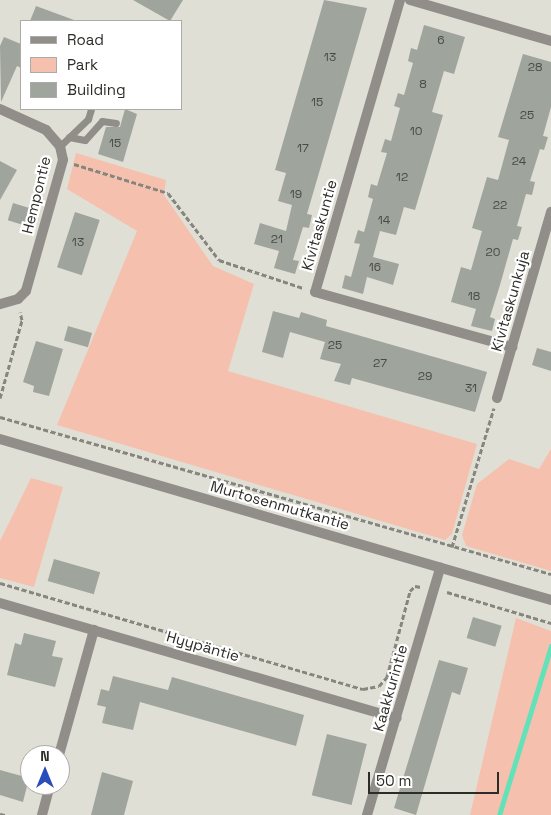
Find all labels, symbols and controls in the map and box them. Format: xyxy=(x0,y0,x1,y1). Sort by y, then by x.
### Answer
legend xyxy=(20,20,182,110)
text: Road xyxy=(67,30,104,49)
house number: 6 xyxy=(437,34,445,48)
house number: 13 xyxy=(324,51,336,65)
text: Park xyxy=(67,55,98,74)
house number: 28 xyxy=(528,61,542,75)
house number: 8 xyxy=(419,78,427,92)
text: Building xyxy=(67,80,126,99)
house number: 15 xyxy=(311,96,323,110)
house number: 25 xyxy=(520,109,534,123)
house number: 10 xyxy=(410,125,422,139)
house number: 15 xyxy=(109,137,121,151)
house number: 17 xyxy=(297,142,309,156)
street label: Hempontie xyxy=(18,155,54,235)
house number: 24 xyxy=(512,155,526,169)
house number: 12 xyxy=(396,171,408,185)
street label: Kivitaskuntie xyxy=(297,178,341,272)
house number: 19 xyxy=(290,188,302,202)
house number: 22 xyxy=(493,199,507,213)
house number: 14 xyxy=(378,214,390,228)
house number: 21 xyxy=(271,233,283,247)
house number: 13 xyxy=(72,236,84,250)
house number: 20 xyxy=(486,246,500,260)
street label: Kivitaskunkuja xyxy=(487,249,533,353)
house number: 16 xyxy=(369,261,381,275)
house number: 18 xyxy=(468,290,480,304)
house number: 25 xyxy=(328,339,342,353)
house number: 27 xyxy=(373,357,387,371)
house number: 29 xyxy=(418,370,432,384)
house number: 31 xyxy=(465,382,477,396)
street label: Murtosenmutkantie xyxy=(209,477,351,533)
street label: Hyypäntie xyxy=(165,627,241,665)
street label: Kaakkurintie xyxy=(369,643,411,733)
north arrow xyxy=(20,745,70,795)
text: N xyxy=(40,747,50,765)
scale bar xyxy=(371,762,502,794)
text: 50 m xyxy=(376,771,411,790)

